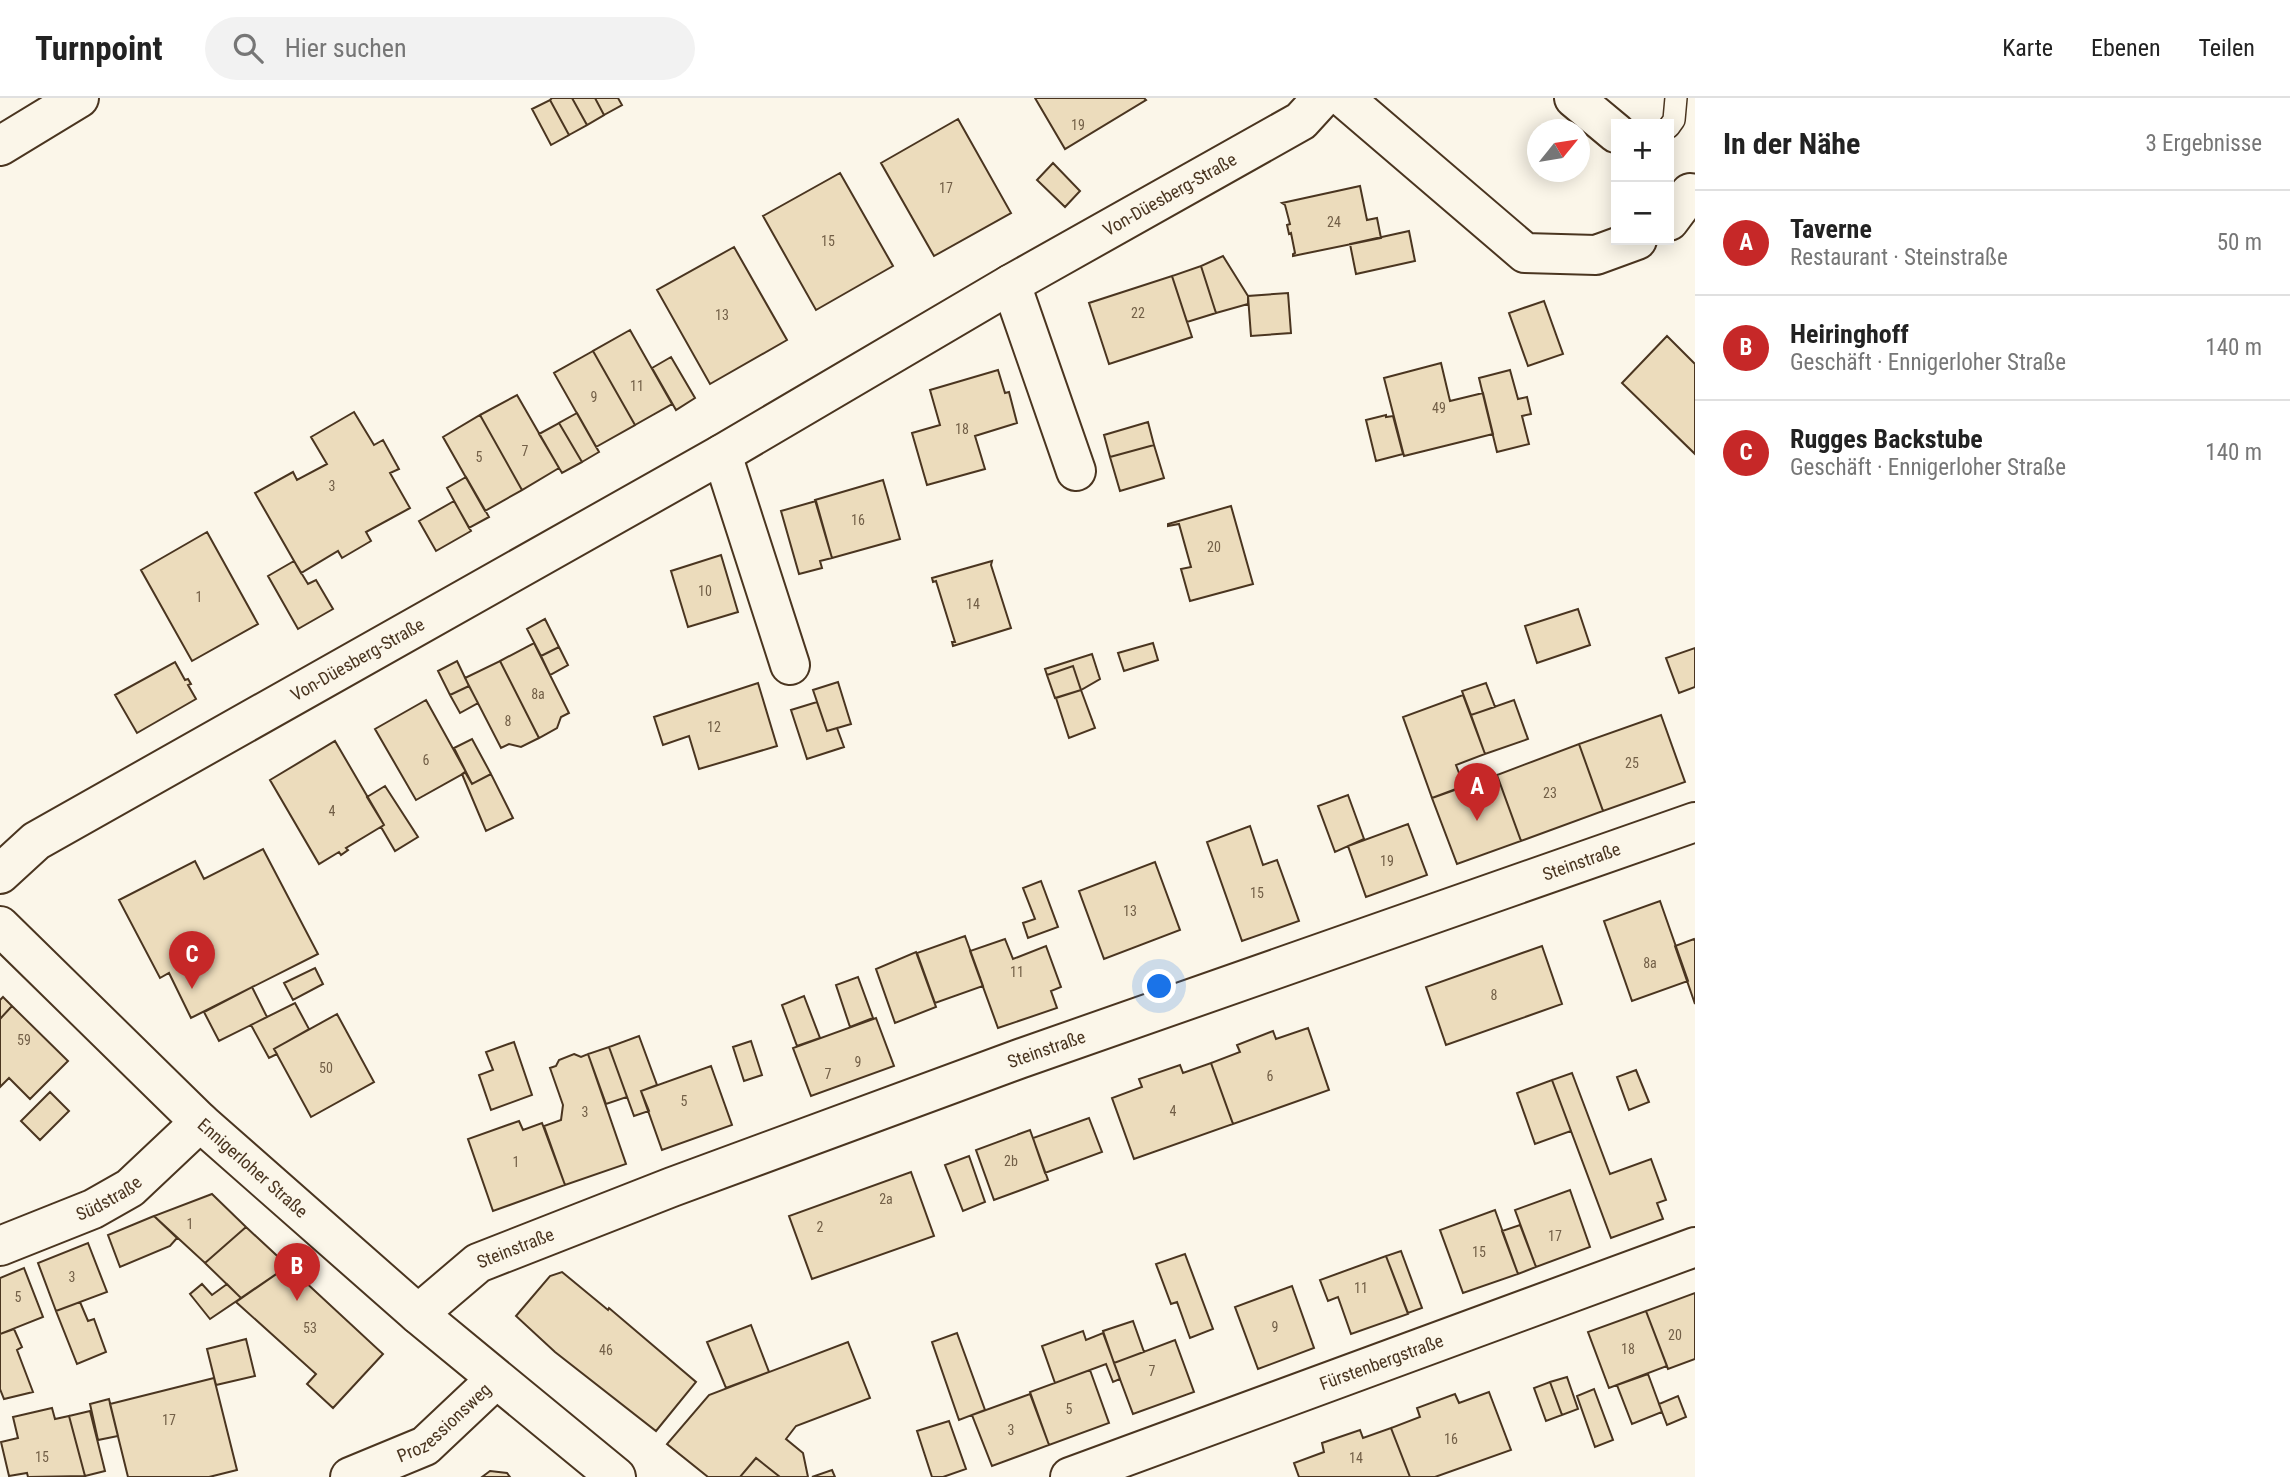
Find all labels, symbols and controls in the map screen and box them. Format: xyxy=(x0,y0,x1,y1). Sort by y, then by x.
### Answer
search box xyxy=(205,17,695,80)
text: Turnpoint xyxy=(35,29,163,68)
icon: search xyxy=(229,29,267,67)
text: Hier suchen xyxy=(285,33,407,63)
text: Karte xyxy=(2002,34,2053,62)
text: Ebenen xyxy=(2091,34,2161,62)
text: Teilen xyxy=(2199,34,2255,62)
house number: 19 xyxy=(1071,117,1085,133)
north arrow xyxy=(1527,119,1590,182)
map controls xyxy=(1611,119,1674,245)
button: + xyxy=(1611,119,1674,182)
text: In der Nähe xyxy=(1723,126,1860,161)
text: 3 Ergebnisse xyxy=(2145,130,2262,157)
street label: Von-Düesberg-Straße xyxy=(1099,148,1240,240)
house number: 17 xyxy=(939,180,953,196)
button: − xyxy=(1611,182,1674,245)
house number: 24 xyxy=(1327,214,1341,230)
text: Taverne xyxy=(1790,214,1872,244)
text: A xyxy=(1739,229,1753,256)
text: 50 m xyxy=(2217,229,2262,256)
house number: 15 xyxy=(821,233,835,249)
text: Restaurant · Steinstraße xyxy=(1790,244,2008,271)
house number: 22 xyxy=(1131,305,1145,321)
house number: 13 xyxy=(715,307,729,323)
text: Heiringhoff xyxy=(1790,319,1909,349)
text: B xyxy=(1740,334,1752,361)
text: 140 m xyxy=(2205,334,2262,361)
text: Geschäft · Ennigerloher Straße xyxy=(1790,349,2066,376)
house number: 11 xyxy=(630,378,644,394)
house number: 9 xyxy=(591,389,597,405)
house number: 49 xyxy=(1432,400,1446,416)
house number: 18 xyxy=(955,421,969,437)
text: Rugges Backstube xyxy=(1790,424,1983,454)
text: C xyxy=(1739,439,1753,466)
text: 140 m xyxy=(2205,439,2262,466)
house number: 7 xyxy=(522,443,529,459)
house number: 5 xyxy=(476,449,483,465)
text: Geschäft · Ennigerloher Straße xyxy=(1790,454,2066,481)
house number: 3 xyxy=(329,478,335,494)
house number: 16 xyxy=(851,512,865,528)
house number: 20 xyxy=(1207,539,1221,555)
house number: 10 xyxy=(698,583,712,599)
house number: 1 xyxy=(196,589,202,605)
house number: 14 xyxy=(966,596,980,612)
street label: Von-Düesberg-Straße xyxy=(287,613,428,705)
house number: 8a xyxy=(531,686,545,702)
house number: 8 xyxy=(505,713,512,729)
house number: 12 xyxy=(707,719,721,735)
house number: 6 xyxy=(423,752,430,768)
house number: 25 xyxy=(1625,755,1639,771)
pin: A xyxy=(1454,763,1500,821)
house number: 23 xyxy=(1543,785,1557,801)
house number: 4 xyxy=(329,803,336,819)
street label: Steinstraße xyxy=(1540,838,1623,885)
house number: 19 xyxy=(1380,853,1394,869)
house number: 15 xyxy=(1250,885,1264,901)
house number: 13 xyxy=(1123,903,1137,919)
pin: C xyxy=(169,931,215,989)
house number: 8a xyxy=(1643,955,1657,971)
house number: 11 xyxy=(1010,964,1024,980)
your location xyxy=(1142,969,1176,1003)
house number: 8 xyxy=(1491,987,1498,1003)
street label: Steinstraße xyxy=(1004,1026,1088,1072)
house number: 59 xyxy=(17,1032,31,1048)
house number: 9 xyxy=(855,1054,861,1070)
house number: 50 xyxy=(319,1060,333,1076)
house number: 7 xyxy=(825,1066,832,1082)
house number: 6 xyxy=(1267,1068,1274,1084)
house number: 5 xyxy=(681,1093,688,1109)
house number: 4 xyxy=(1170,1103,1177,1119)
house number: 3 xyxy=(582,1104,588,1120)
street label: Ennigerloher Straße xyxy=(194,1114,312,1222)
house number: 2b xyxy=(1004,1153,1018,1169)
house number: 1 xyxy=(513,1154,519,1170)
street label: Südstraße xyxy=(73,1171,146,1225)
house number: 2a xyxy=(879,1191,893,1207)
house number: 1 xyxy=(187,1216,193,1232)
house number: 2 xyxy=(817,1219,824,1235)
street label: Steinstraße xyxy=(474,1223,557,1272)
house number: 17 xyxy=(1548,1228,1562,1244)
pin: B xyxy=(274,1243,320,1301)
house number: 15 xyxy=(1472,1244,1486,1260)
house number: 3 xyxy=(69,1269,75,1285)
house number: 11 xyxy=(1354,1280,1368,1296)
house number: 5 xyxy=(15,1289,22,1305)
house number: 9 xyxy=(1272,1319,1278,1335)
house number: 53 xyxy=(303,1320,317,1336)
house number: 20 xyxy=(1668,1327,1682,1343)
street label: Fürstenbergstraße xyxy=(1317,1330,1446,1394)
house number: 18 xyxy=(1621,1341,1635,1357)
house number: 46 xyxy=(599,1342,613,1358)
house number: 7 xyxy=(1149,1363,1156,1379)
street label: Prozessionsweg xyxy=(394,1378,495,1466)
house number: 5 xyxy=(1066,1401,1073,1417)
house number: 17 xyxy=(162,1412,176,1428)
house number: 3 xyxy=(1008,1422,1014,1438)
house number: 16 xyxy=(1444,1431,1458,1447)
house number: 15 xyxy=(35,1449,49,1465)
house number: 14 xyxy=(1349,1450,1363,1466)

